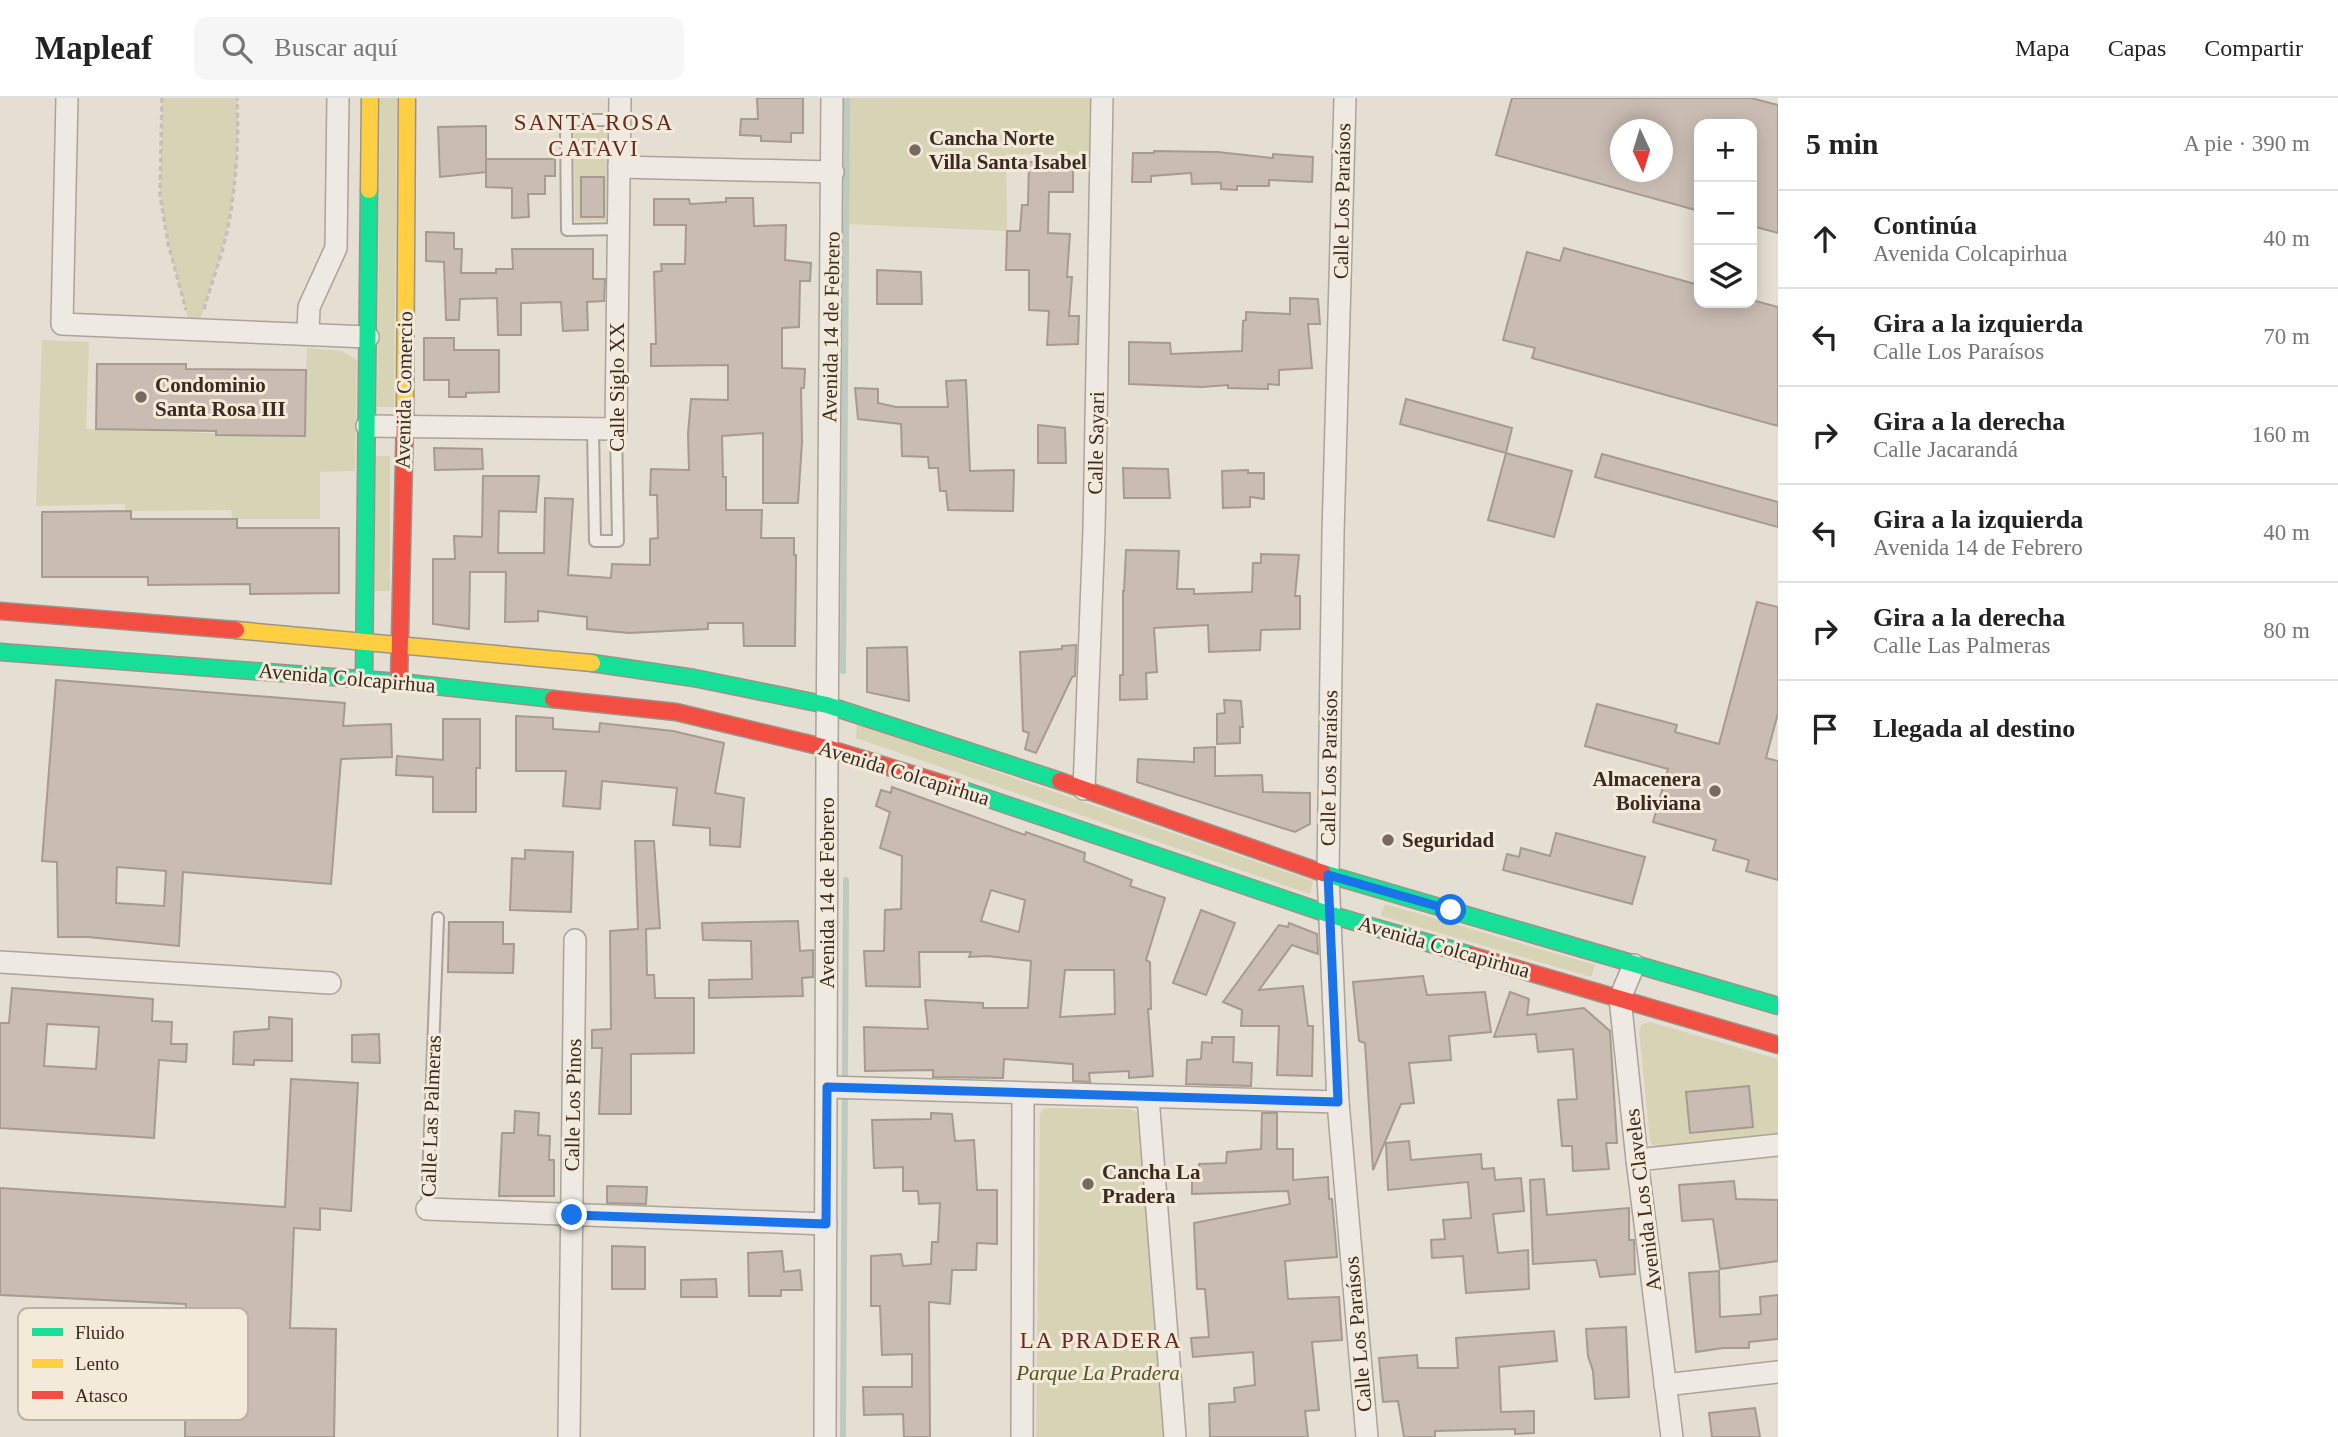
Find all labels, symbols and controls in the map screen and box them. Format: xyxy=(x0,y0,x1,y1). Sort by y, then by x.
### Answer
search box xyxy=(194,17,684,80)
icon: search xyxy=(218,29,256,67)
text: Mapleaf xyxy=(35,30,152,66)
text: Buscar aquí xyxy=(274,33,398,62)
text: Mapa xyxy=(2015,35,2070,61)
text: Capas xyxy=(2108,35,2166,61)
text: Compartir xyxy=(2204,35,2303,61)
district label: SANTA ROSA CATAVI xyxy=(514,110,674,161)
north arrow xyxy=(1610,119,1673,182)
map controls xyxy=(1694,119,1757,308)
button: + xyxy=(1694,119,1757,182)
street label: Calle Los Paraísos xyxy=(1329,123,1355,279)
place label: Cancha Norte Villa Santa Isabel xyxy=(929,126,1087,174)
text: 5 min xyxy=(1806,127,1879,160)
text: A pie · 390 m xyxy=(2184,131,2310,156)
marker: Cancha Norte Villa Santa Isabel xyxy=(907,142,923,158)
button: − xyxy=(1694,182,1757,245)
text: Continúa xyxy=(1873,211,1977,240)
icon: ahead xyxy=(1806,220,1844,258)
text: 40 m xyxy=(2263,226,2310,251)
street label: Avenida 14 de Febrero xyxy=(817,231,845,423)
text: Avenida Colcapirhua xyxy=(1873,241,2067,266)
button: layers xyxy=(1694,245,1757,308)
text: Gira a la izquierda xyxy=(1873,309,2083,338)
street label: Avenida Comercio xyxy=(391,311,417,469)
icon: left xyxy=(1806,318,1844,356)
street label: Calle Siglo XX xyxy=(605,322,629,452)
text: 70 m xyxy=(2263,324,2310,349)
text: Calle Los Paraísos xyxy=(1873,339,2044,364)
place label: Condominio Santa Rosa III xyxy=(155,373,286,421)
marker: Condominio Santa Rosa III xyxy=(133,389,149,405)
street label: Calle Sayari xyxy=(1083,391,1109,495)
text: Gira a la derecha xyxy=(1873,407,2065,436)
icon: right xyxy=(1806,416,1844,454)
text: 160 m xyxy=(2252,422,2310,447)
text: Calle Jacarandá xyxy=(1873,437,2018,462)
text: Gira a la izquierda xyxy=(1873,505,2083,534)
icon: left xyxy=(1806,514,1844,552)
text: 40 m xyxy=(2263,520,2310,545)
text: Avenida 14 de Febrero xyxy=(1873,535,2083,560)
text: Gira a la derecha xyxy=(1873,603,2065,632)
icon: right xyxy=(1806,612,1844,650)
text: 80 m xyxy=(2263,618,2310,643)
text: Calle Las Palmeras xyxy=(1873,633,2051,658)
street label: Avenida Colcapirhua xyxy=(258,658,437,698)
street label: Calle Los Paraísos xyxy=(1316,690,1342,846)
icon: arrive xyxy=(1806,710,1844,748)
text: Llegada al destino xyxy=(1873,714,2075,743)
street label: Avenida Colcapirhua xyxy=(816,736,993,811)
place label: Almacenera Boliviana xyxy=(1593,767,1701,815)
marker: Almacenera Boliviana xyxy=(1707,783,1723,799)
street label: Avenida 14 de Febrero xyxy=(815,797,839,989)
place label: Seguridad xyxy=(1402,828,1495,852)
marker: Seguridad xyxy=(1380,832,1396,848)
route start xyxy=(1435,894,1466,925)
street label: Avenida Colcapirhua xyxy=(1355,911,1533,983)
street label: Calle Las Palmeras xyxy=(416,1035,446,1197)
street label: Calle Los Pinos xyxy=(560,1038,586,1172)
street label: Avenida Los Claveles xyxy=(1620,1107,1666,1293)
place label: Cancha La Pradera xyxy=(1102,1160,1201,1208)
marker: Cancha La Pradera xyxy=(1080,1176,1096,1192)
route end xyxy=(556,1199,587,1230)
street label: Calle Los Paraísos xyxy=(1339,1255,1377,1413)
legend xyxy=(18,1308,248,1420)
text: Fluido xyxy=(75,1322,125,1343)
district label: LA PRADERA xyxy=(1020,1328,1182,1353)
text: Lento xyxy=(75,1353,119,1374)
park label: Parque La Pradera xyxy=(1015,1361,1180,1385)
text: Atasco xyxy=(75,1385,128,1406)

